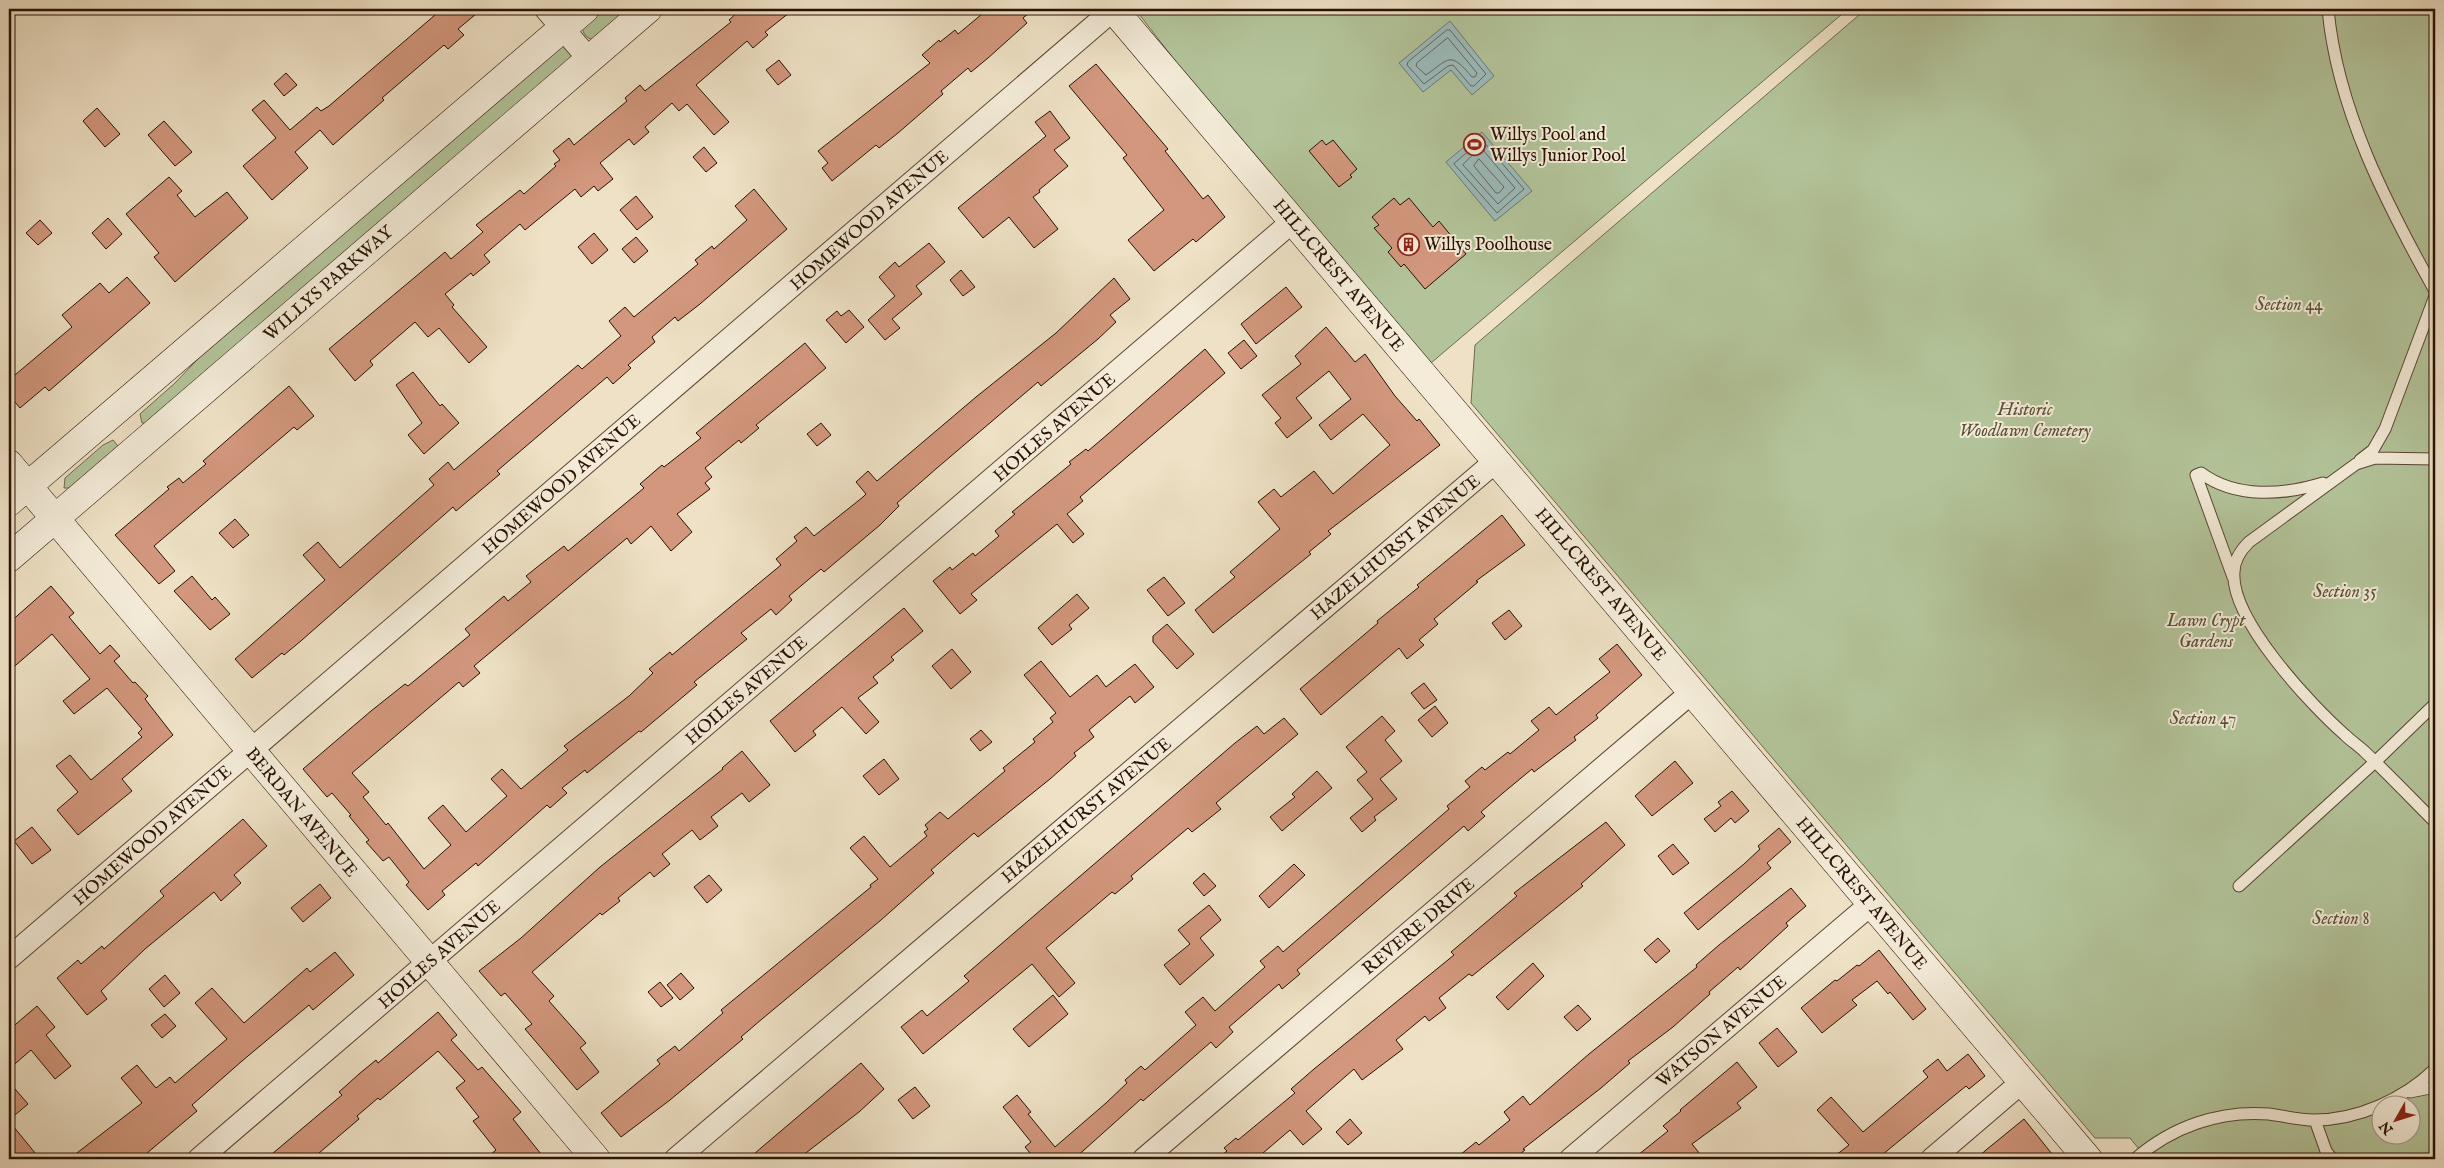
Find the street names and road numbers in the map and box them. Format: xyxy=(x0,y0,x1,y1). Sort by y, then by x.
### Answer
street label: HOMEWOOD AVENUE xyxy=(786,146,954,296)
street label: HILLCREST AVENUE xyxy=(1267,195,1409,357)
street label: WILLYS PARKWAY xyxy=(259,221,399,347)
street label: HOILES AVENUE xyxy=(989,369,1121,488)
street label: HOMEWOOD AVENUE xyxy=(478,410,646,560)
street label: HAZELHURST AVENUE xyxy=(1306,470,1486,626)
street label: HILLCREST AVENUE xyxy=(1529,504,1671,666)
street label: HOILES AVENUE xyxy=(681,632,813,751)
street label: HAZELHURST AVENUE xyxy=(997,733,1177,889)
street label: BERDAN AVENUE xyxy=(240,743,362,883)
street label: HOMEWOOD AVENUE xyxy=(69,761,237,911)
street label: HILLCREST AVENUE xyxy=(1790,813,1932,975)
street label: REVERE DRIVE xyxy=(1358,873,1480,981)
street label: HOILES AVENUE xyxy=(374,896,506,1015)
street label: WATSON AVENUE xyxy=(1652,971,1792,1093)

